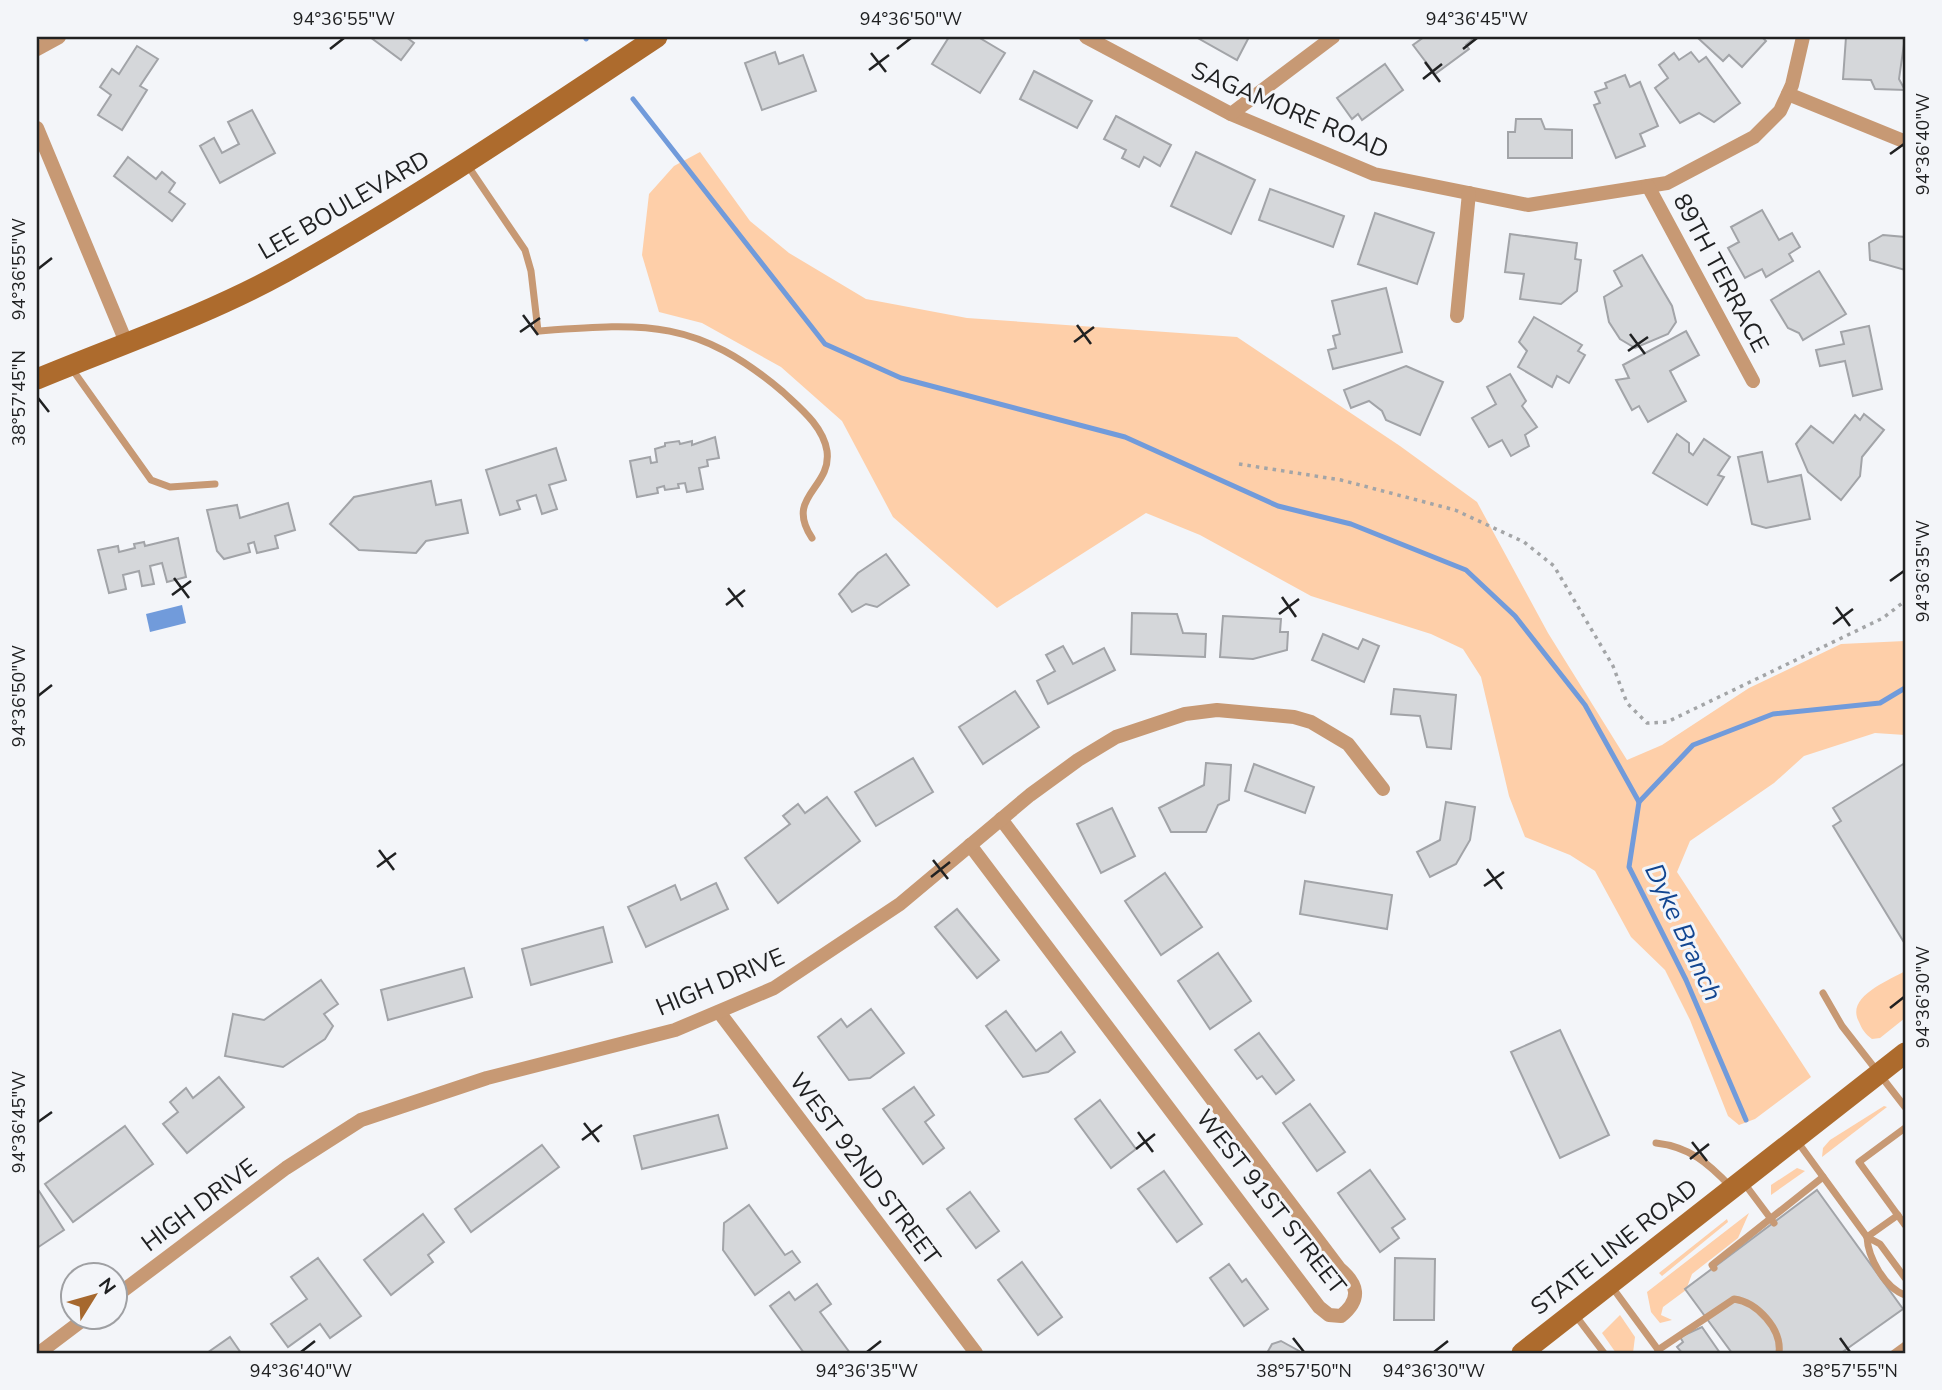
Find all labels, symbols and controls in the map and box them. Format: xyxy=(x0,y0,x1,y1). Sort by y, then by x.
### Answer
text: 94°36'55"W xyxy=(293,7,395,31)
text: 94°36'50"W xyxy=(860,7,962,31)
text: 94°36'45"W xyxy=(1426,7,1528,31)
street label: SAGAMORE ROAD xyxy=(1186,54,1394,166)
text: 94°36'40"W xyxy=(1911,93,1935,195)
street label: LEE BOULEVARD xyxy=(253,143,435,267)
street label: 89TH TERRACE xyxy=(1666,188,1776,358)
text: 94°36'55"W xyxy=(7,218,31,320)
text: 38°57'45"N xyxy=(7,350,31,446)
text: 94°36'35"W xyxy=(1911,520,1935,622)
text: 94°36'50"W xyxy=(7,645,31,747)
water label: Dyke Branch xyxy=(1636,858,1731,1007)
street label: HIGH DRIVE xyxy=(651,941,789,1023)
text: 94°36'30"W xyxy=(1911,946,1935,1048)
street label: WEST 92ND STREET xyxy=(782,1066,948,1272)
text: 94°36'45"W xyxy=(7,1071,31,1173)
street label: WEST 91ST STREET xyxy=(1189,1103,1354,1301)
street label: HIGH DRIVE xyxy=(135,1151,263,1259)
street label: STATE LINE ROAD xyxy=(1524,1172,1704,1322)
north arrow xyxy=(60,1260,130,1330)
text: N xyxy=(92,1273,121,1300)
text: 94°36'40"W xyxy=(250,1359,352,1383)
text: 94°36'35"W xyxy=(816,1359,918,1383)
text: 38°57'50"N xyxy=(1256,1359,1352,1383)
text: 94°36'30"W xyxy=(1383,1359,1485,1383)
text: 38°57'55"N xyxy=(1802,1359,1898,1383)

